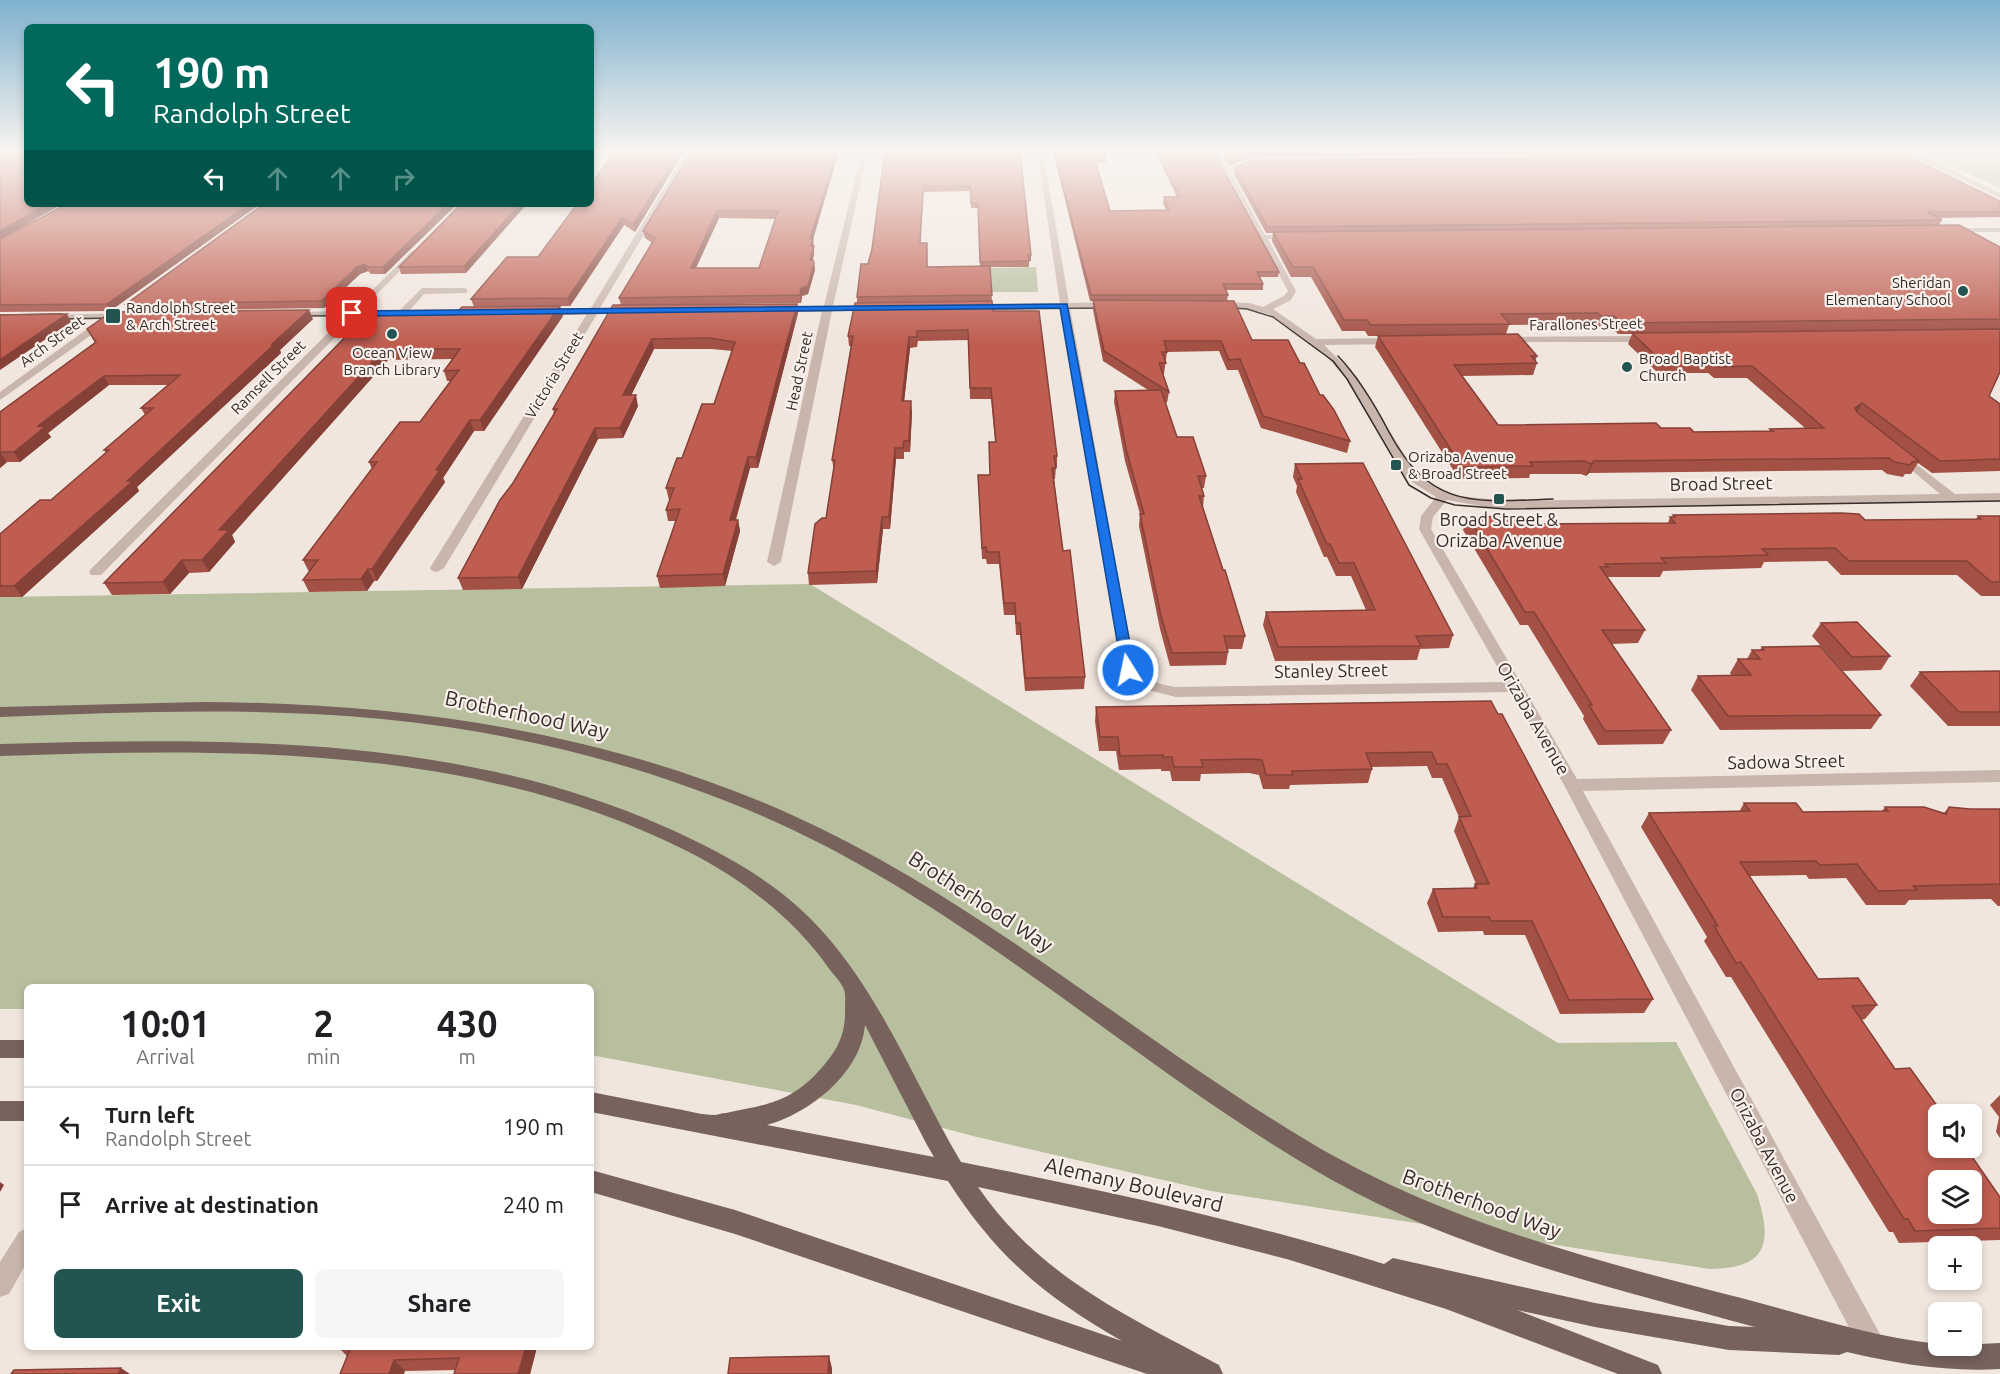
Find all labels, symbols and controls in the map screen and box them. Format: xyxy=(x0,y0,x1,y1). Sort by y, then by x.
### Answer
icon: left xyxy=(54,48,132,126)
text: 190 m xyxy=(153,49,270,96)
text: Randolph Street xyxy=(153,98,351,128)
icon: left xyxy=(198,162,231,195)
icon: ahead xyxy=(261,162,294,195)
icon: ahead xyxy=(324,162,357,195)
icon: right xyxy=(387,162,420,195)
place label: Sheridan Elementary School xyxy=(1825,274,1951,308)
marker: Sheridan Elementary School xyxy=(1956,284,1970,298)
pin xyxy=(326,287,377,338)
icon: arrive xyxy=(335,296,368,329)
place label: Randolph Street & Arch Street xyxy=(126,299,236,333)
marker: Randolph Street & Arch Street xyxy=(104,307,122,325)
street label: Arch Street xyxy=(16,312,88,370)
street label: Farallones Street xyxy=(1529,315,1643,333)
marker: Ocean View Branch Library xyxy=(385,327,399,341)
street label: Victoria Street xyxy=(522,329,586,421)
street label: Head Street xyxy=(782,330,816,412)
street label: Ramsell Street xyxy=(227,336,309,418)
place label: Ocean View Branch Library xyxy=(343,344,441,378)
place label: Broad Baptist Church xyxy=(1639,350,1731,384)
marker: Broad Baptist Church xyxy=(1620,360,1634,374)
place label: Orizaba Avenue & Broad Street xyxy=(1408,448,1514,482)
marker: Orizaba Avenue & Broad Street xyxy=(1389,458,1403,472)
street label: Broad Street xyxy=(1669,472,1773,494)
marker: Broad Street & Orizaba Avenue xyxy=(1492,492,1506,506)
place label: Broad Street & Orizaba Avenue xyxy=(1435,509,1563,550)
position arrow xyxy=(1096,638,1160,702)
street label: Orizaba Avenue xyxy=(1494,658,1574,778)
street label: Stanley Street xyxy=(1274,659,1388,681)
street label: Brotherhood Way xyxy=(443,685,611,743)
street label: Sadowa Street xyxy=(1727,750,1845,772)
street label: Brotherhood Way xyxy=(904,845,1058,957)
text: 10:01 xyxy=(120,1003,210,1044)
text: 2 xyxy=(313,1003,334,1044)
text: 430 xyxy=(437,1003,498,1044)
text: Arrival xyxy=(136,1045,195,1068)
text: min xyxy=(307,1045,340,1068)
text: m xyxy=(459,1045,476,1068)
street label: Orizaba Avenue xyxy=(1726,1084,1804,1206)
text: Turn left xyxy=(105,1102,195,1127)
map controls xyxy=(1928,1104,1982,1356)
button: sound xyxy=(1928,1104,1982,1158)
icon: left xyxy=(54,1110,87,1143)
text: 190 m xyxy=(503,1114,564,1139)
text: Randolph Street xyxy=(105,1127,251,1150)
street label: Alemany Boulevard xyxy=(1042,1152,1226,1216)
street label: Brotherhood Way xyxy=(1399,1163,1565,1243)
button: layers xyxy=(1928,1170,1982,1224)
icon: arrive xyxy=(54,1188,87,1221)
text: Arrive at destination xyxy=(105,1192,319,1217)
text: 240 m xyxy=(503,1192,564,1217)
button: + xyxy=(1928,1236,1982,1290)
button: Exit xyxy=(54,1269,303,1338)
button: Share xyxy=(315,1269,564,1338)
button: − xyxy=(1928,1302,1982,1356)

